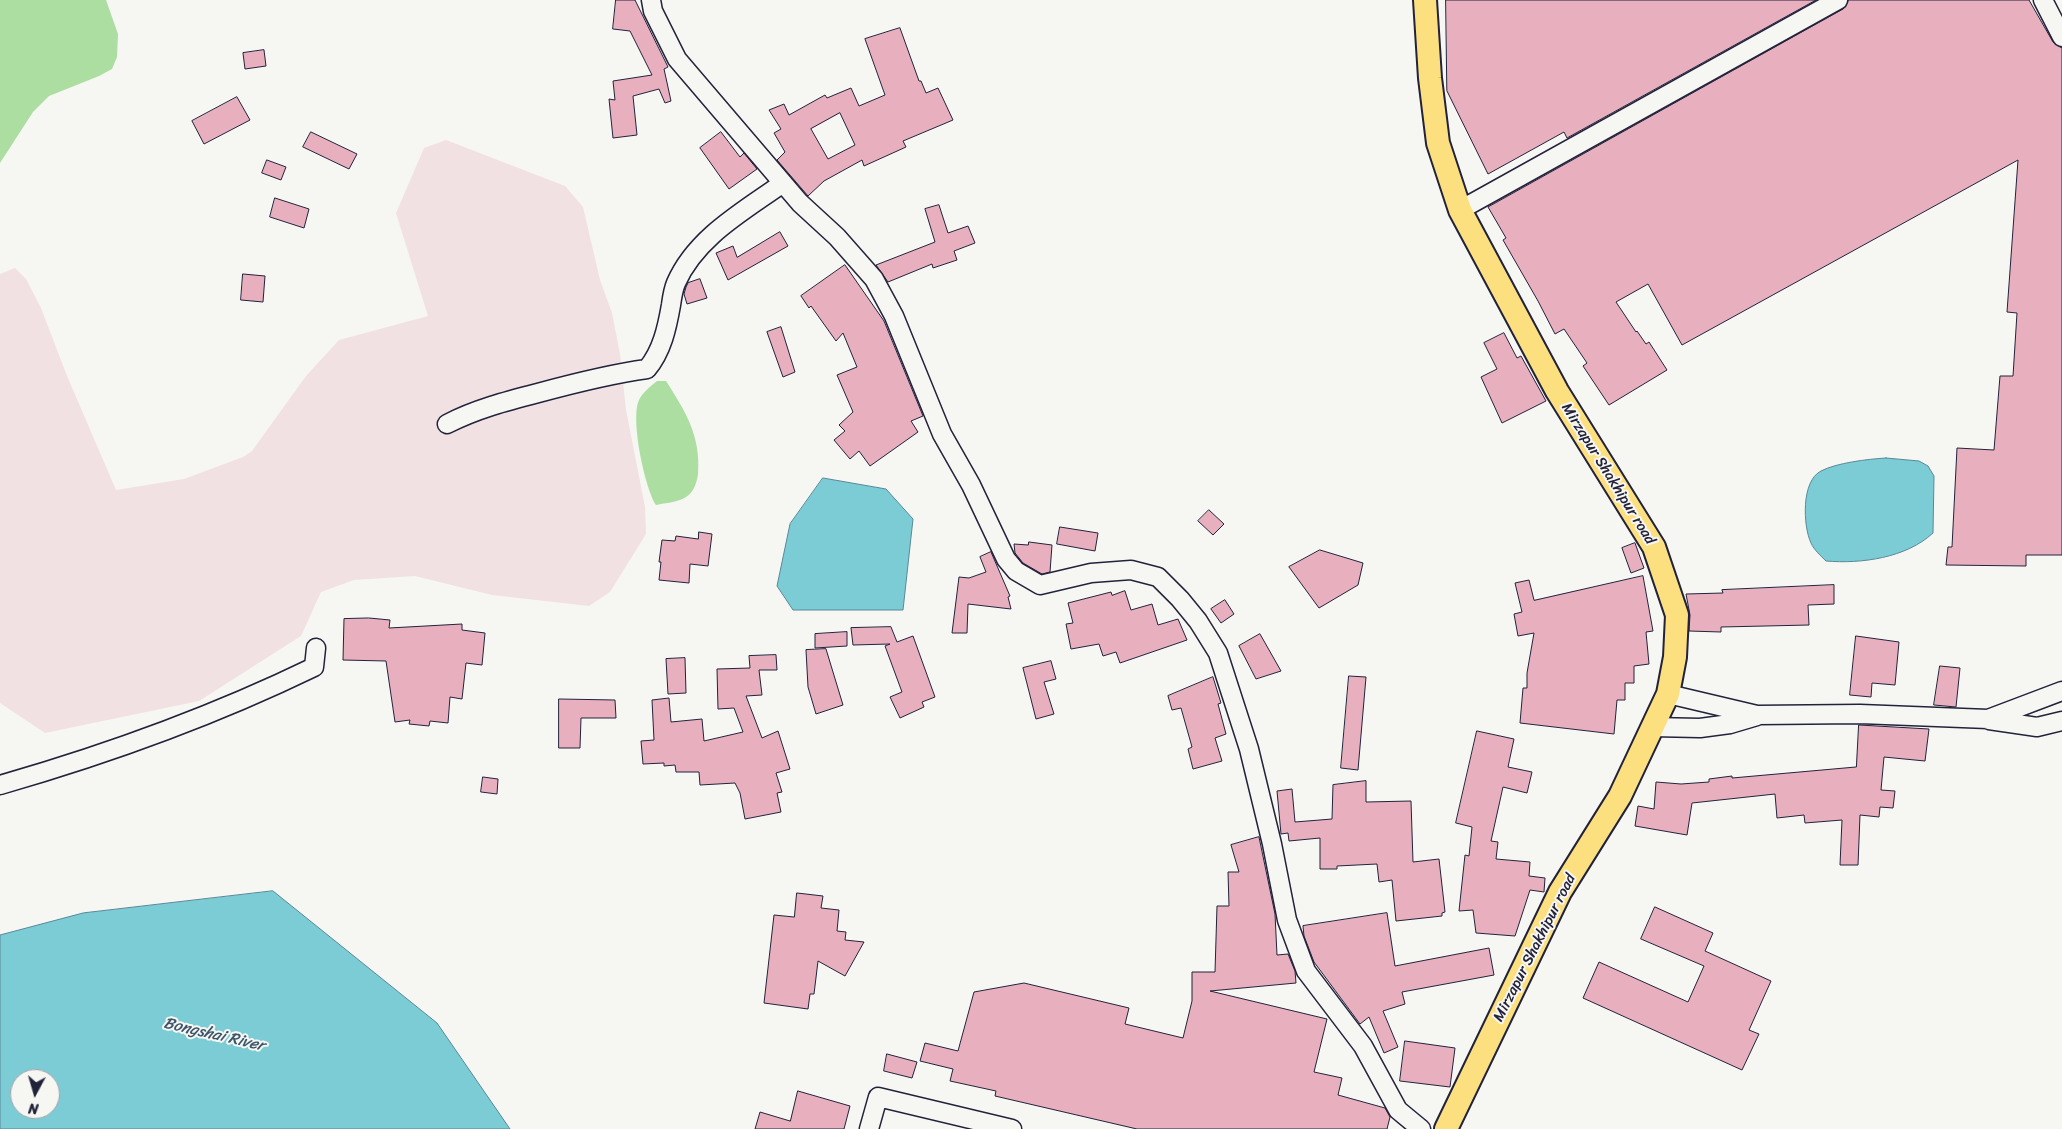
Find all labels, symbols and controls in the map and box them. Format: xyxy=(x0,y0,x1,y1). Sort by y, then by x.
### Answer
street label: Mirzapur Shakhipur road xyxy=(1557,400,1659,548)
street label: Mirzapur Shakhipur road xyxy=(1490,871,1580,1025)
water label: Bongshai River xyxy=(162,1014,266,1056)
north arrow xyxy=(10,1069,60,1119)
text: N xyxy=(27,1095,40,1121)

